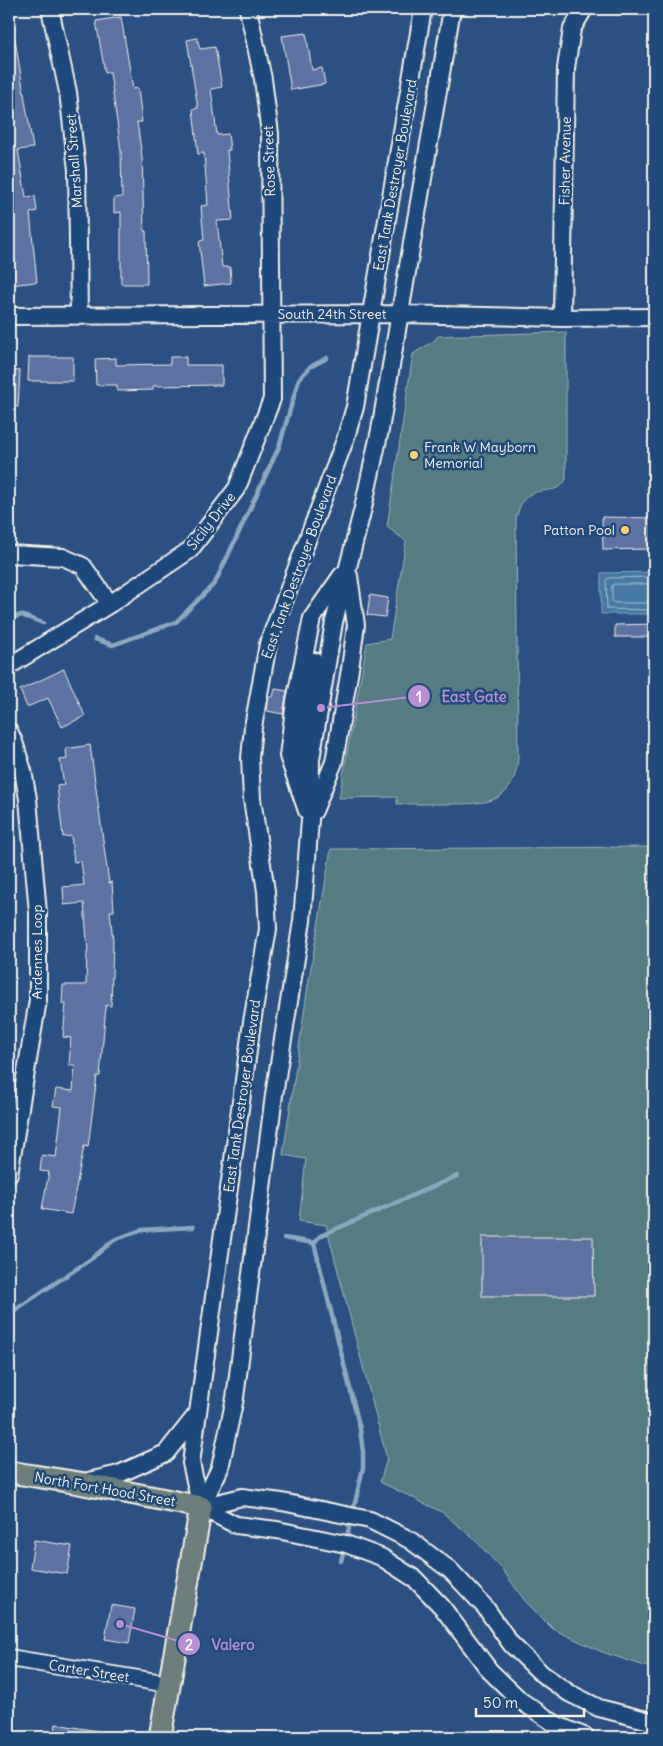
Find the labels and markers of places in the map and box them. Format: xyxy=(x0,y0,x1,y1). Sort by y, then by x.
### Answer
place label: Frank W Mayborn Memorial xyxy=(424,438,536,472)
marker: Frank W Mayborn Memorial xyxy=(408,449,420,461)
place label: Patton Pool xyxy=(543,521,615,539)
marker: Patton Pool xyxy=(619,524,631,536)
callout: East Gate xyxy=(406,681,516,711)
callout: Valero xyxy=(177,1629,265,1659)

